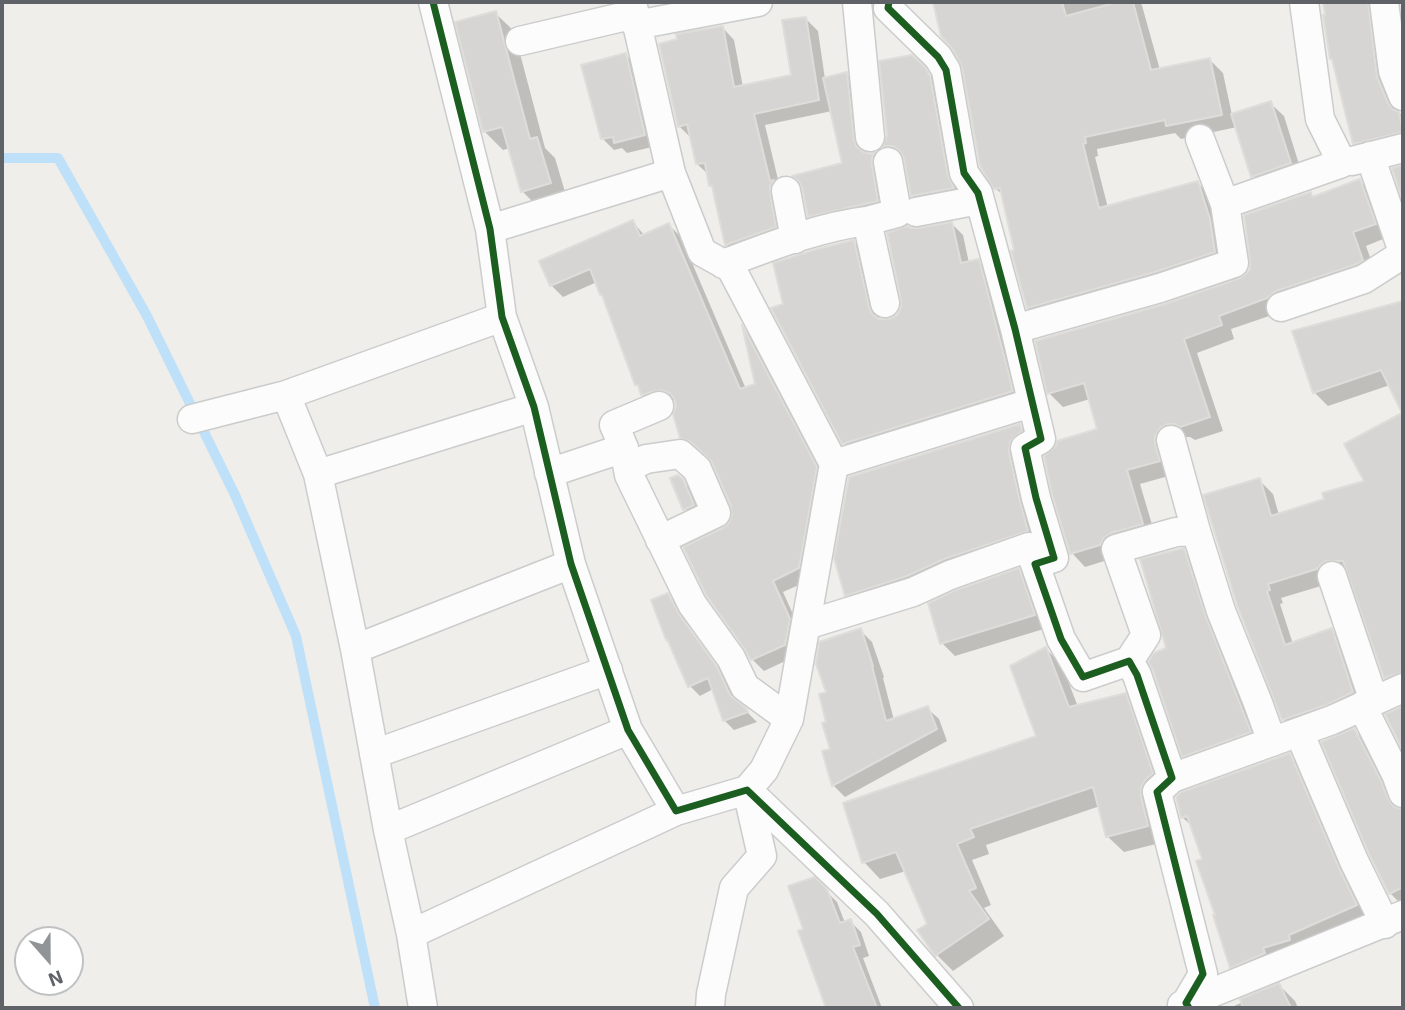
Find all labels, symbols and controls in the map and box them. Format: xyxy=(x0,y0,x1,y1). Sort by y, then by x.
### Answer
north arrow xyxy=(14,926,84,996)
text: N xyxy=(45,966,67,992)

